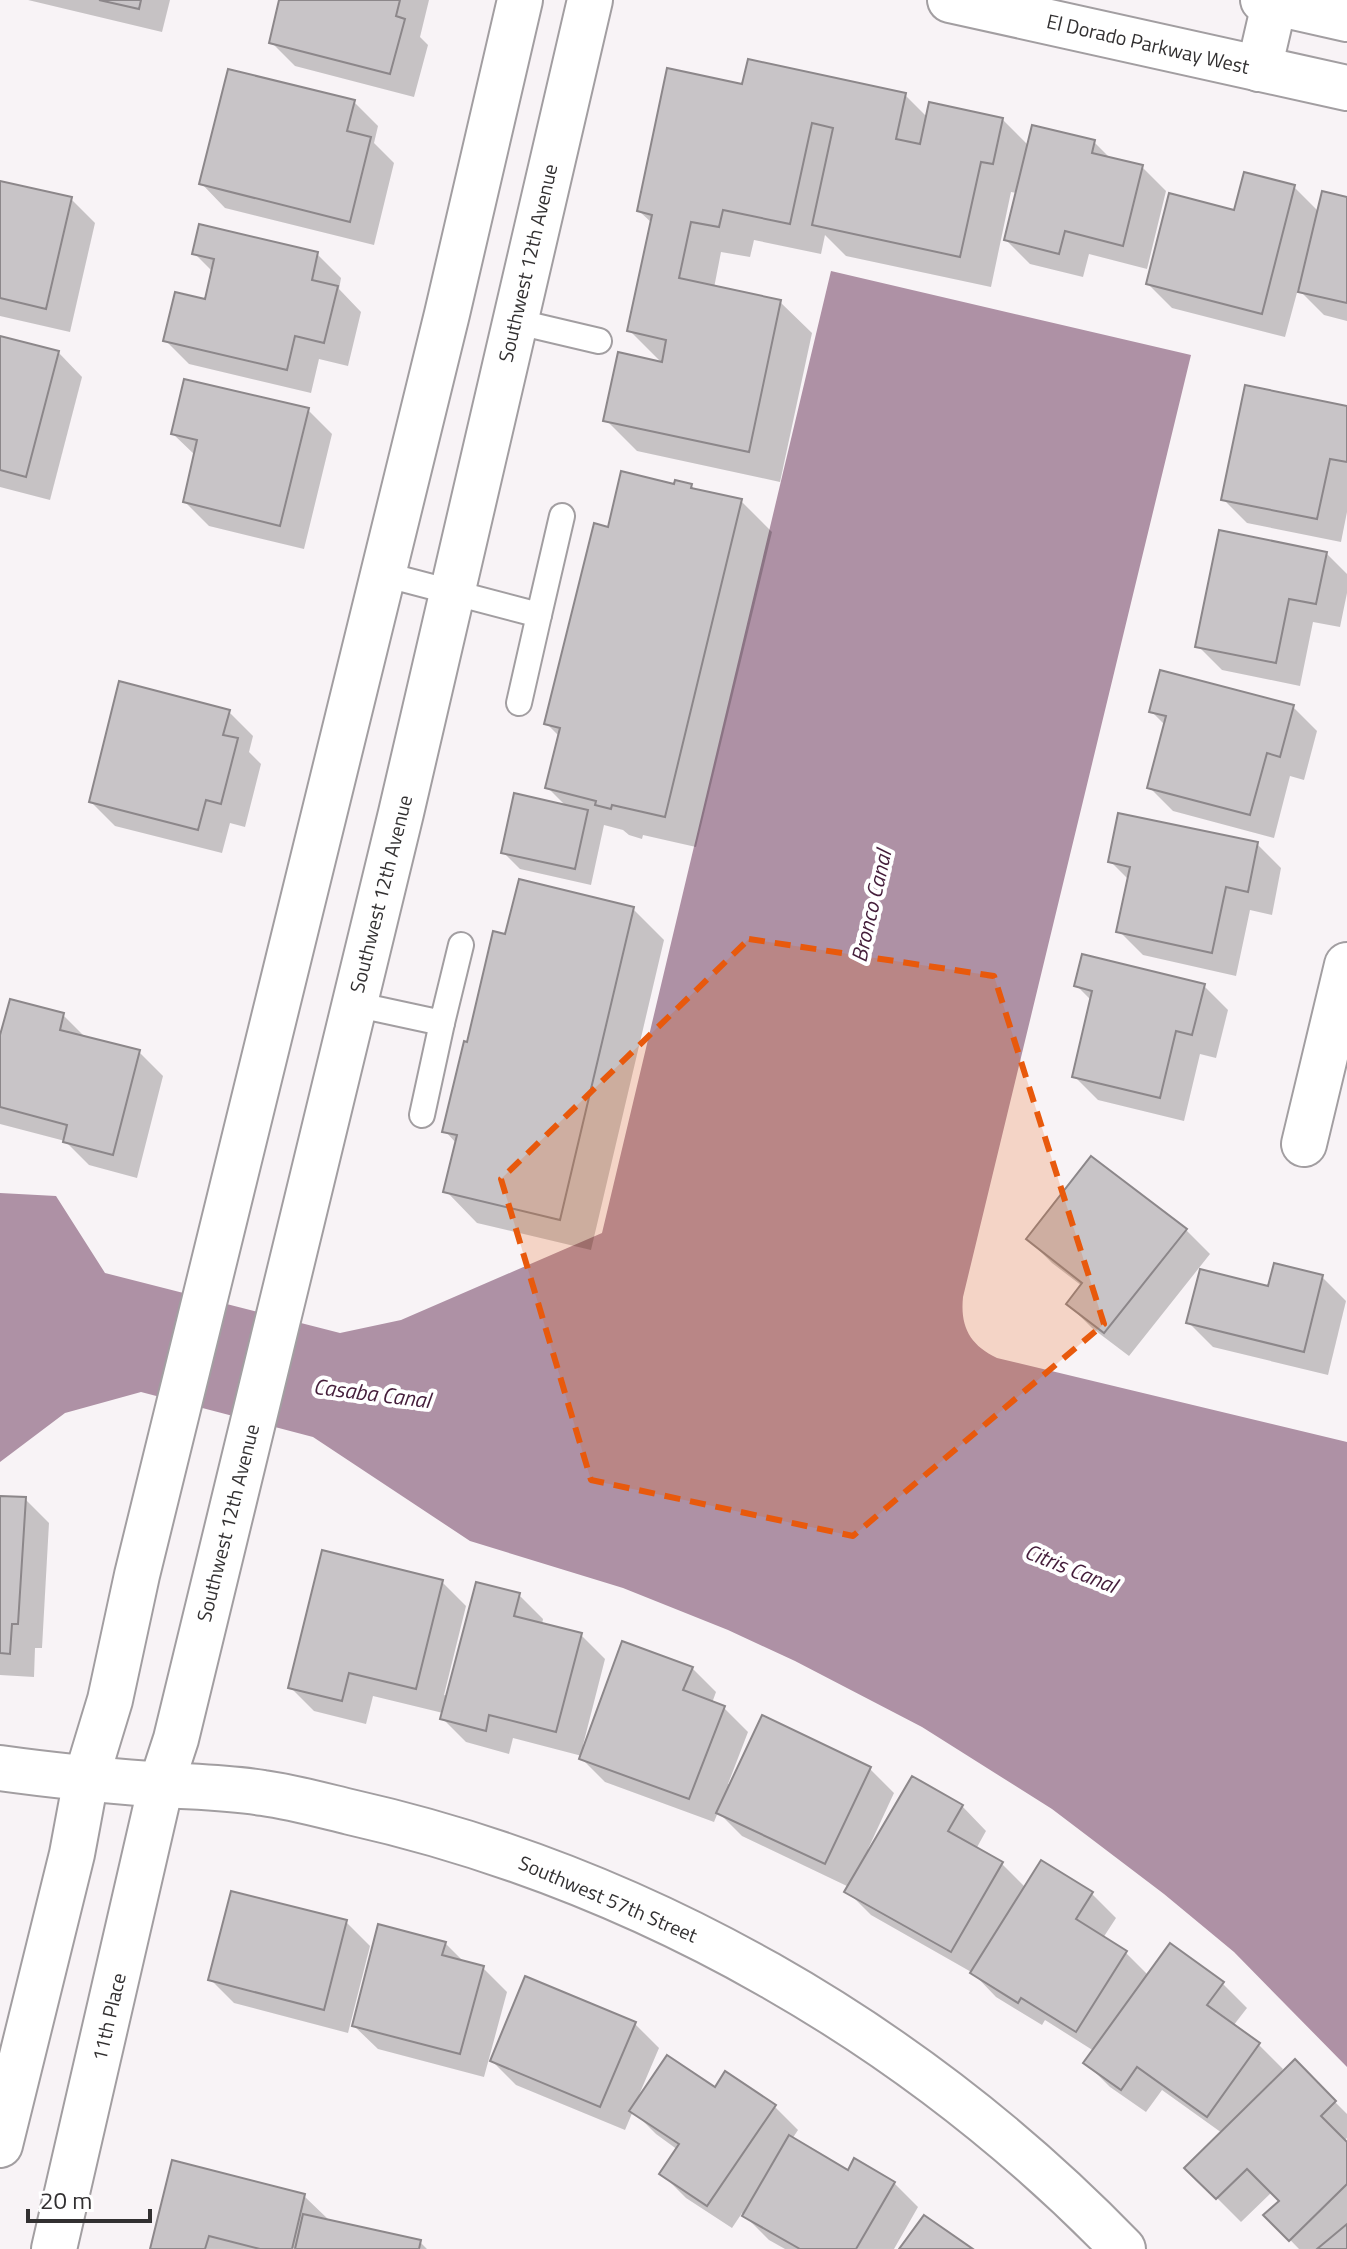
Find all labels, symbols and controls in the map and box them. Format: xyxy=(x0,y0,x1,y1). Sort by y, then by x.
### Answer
street label: El Dorado Parkway West xyxy=(1044,5,1253,82)
street label: Southwest 12th Avenue xyxy=(490,161,565,365)
street label: Southwest 12th Avenue xyxy=(341,792,420,996)
water label: Bronco Canal xyxy=(842,844,901,965)
water label: Casaba Canal xyxy=(312,1369,435,1417)
street label: Southwest 12th Avenue xyxy=(188,1421,267,1625)
water label: Citris Canal xyxy=(1020,1534,1124,1603)
street label: Southwest 57th Street xyxy=(514,1847,703,1950)
street label: 11th Place xyxy=(83,1970,134,2064)
scale bar xyxy=(28,2173,150,2223)
text: 20 m xyxy=(40,2182,92,2218)

